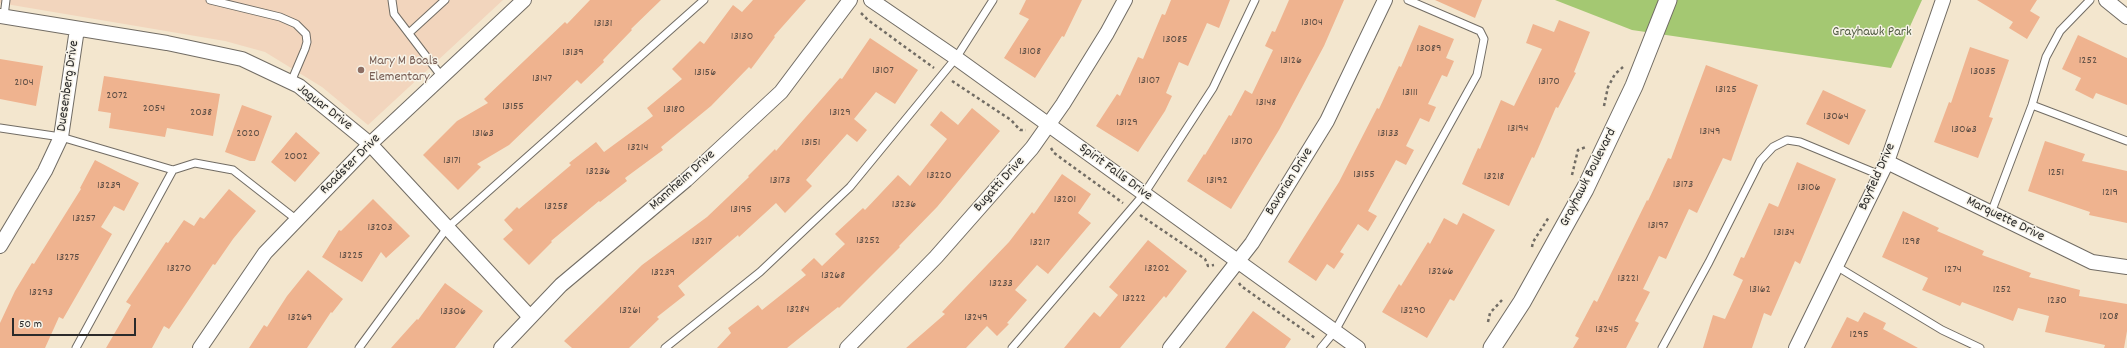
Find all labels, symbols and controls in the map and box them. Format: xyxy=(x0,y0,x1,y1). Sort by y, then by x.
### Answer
house number: 13104 xyxy=(1301,16,1323,30)
house number: 13131 xyxy=(594,17,612,31)
park label: Grayhawk Park xyxy=(1832,25,1912,41)
house number: 13130 xyxy=(731,30,753,44)
house number: 13085 xyxy=(1163,33,1187,47)
street label: Duesenberg Drive xyxy=(54,39,84,133)
house number: 13089 xyxy=(1417,42,1441,56)
house number: 13108 xyxy=(1019,45,1041,59)
house number: 13139 xyxy=(562,46,584,60)
place label: Mary M Boals Elementary xyxy=(369,54,438,86)
house number: 13126 xyxy=(1280,54,1302,68)
house number: 1252 xyxy=(2079,54,2097,68)
house number: 13107 xyxy=(872,64,894,78)
marker: Mary M Boals Elementary xyxy=(356,65,366,75)
house number: 13035 xyxy=(1970,65,1996,79)
house number: 13156 xyxy=(694,66,716,80)
house number: 13147 xyxy=(532,72,552,86)
house number: 13107 xyxy=(1138,74,1160,88)
house number: 13170 xyxy=(1538,75,1560,89)
house number: 2104 xyxy=(14,76,34,90)
street label: Jaguar Drive xyxy=(293,81,355,135)
house number: 13125 xyxy=(1715,83,1737,97)
house number: 13111 xyxy=(1402,86,1418,100)
house number: 2072 xyxy=(106,89,128,103)
house number: 13148 xyxy=(1256,96,1276,110)
house number: 13155 xyxy=(502,100,524,114)
house number: 2054 xyxy=(143,102,165,116)
house number: 13180 xyxy=(663,103,685,117)
house number: 2038 xyxy=(190,106,212,120)
house number: 13129 xyxy=(829,106,851,120)
house number: 13064 xyxy=(1823,110,1849,124)
house number: 13129 xyxy=(1116,116,1138,130)
house number: 13194 xyxy=(1507,122,1529,136)
house number: 13063 xyxy=(1951,123,1977,137)
house number: 13149 xyxy=(1699,125,1721,139)
street label: Grayhawk Boulevard xyxy=(1557,126,1621,230)
house number: 2020 xyxy=(236,127,260,141)
house number: 13163 xyxy=(472,127,494,141)
house number: 13133 xyxy=(1377,127,1399,141)
street label: Roadster Drive xyxy=(317,131,385,199)
house number: 13170 xyxy=(1231,135,1253,149)
house number: 13151 xyxy=(802,136,820,150)
house number: 13214 xyxy=(628,141,648,155)
street label: Spirit Falls Drive xyxy=(1075,141,1155,205)
street label: Bayfield Drive xyxy=(1856,141,1900,213)
street label: Bavarian Drive xyxy=(1263,145,1317,219)
street label: Mannheim Drive xyxy=(647,147,719,215)
house number: 2002 xyxy=(284,150,308,164)
house number: 13171 xyxy=(443,154,461,168)
street label: Bugatti Drive xyxy=(971,154,1029,216)
house number: 13236 xyxy=(586,165,610,179)
house number: 1251 xyxy=(2048,166,2064,180)
house number: 13155 xyxy=(1353,168,1375,182)
house number: 13220 xyxy=(927,169,951,183)
house number: 13218 xyxy=(1484,170,1504,184)
house number: 13173 xyxy=(770,174,790,188)
house number: 13192 xyxy=(1206,174,1228,188)
house number: 13173 xyxy=(1673,178,1693,192)
house number: 13239 xyxy=(97,179,121,193)
house number: 13106 xyxy=(1797,181,1821,195)
house number: 1219 xyxy=(2102,186,2118,200)
house number: 13201 xyxy=(1054,193,1076,207)
street label: Marquette Drive xyxy=(1963,194,2047,246)
house number: 13236 xyxy=(892,198,916,212)
house number: 13258 xyxy=(544,200,568,214)
house number: 13195 xyxy=(730,203,752,217)
house number: 13257 xyxy=(72,212,96,226)
house number: 13197 xyxy=(1648,219,1668,233)
house number: 13203 xyxy=(367,221,393,235)
house number: 13134 xyxy=(1774,226,1794,240)
house number: 13252 xyxy=(856,234,880,248)
house number: 13217 xyxy=(692,235,712,249)
house number: 1298 xyxy=(1902,235,1920,249)
house number: 13217 xyxy=(1030,236,1050,250)
house number: 13225 xyxy=(339,249,363,263)
house number: 13275 xyxy=(56,251,80,265)
house number: 13270 xyxy=(167,262,191,276)
house number: 13202 xyxy=(1145,262,1169,276)
house number: 1274 xyxy=(1944,263,1962,277)
house number: 13266 xyxy=(1429,265,1453,279)
house number: 13239 xyxy=(651,266,675,280)
house number: 13268 xyxy=(821,269,845,283)
house number: 13221 xyxy=(1617,272,1639,286)
house number: 13233 xyxy=(989,277,1013,291)
house number: 13162 xyxy=(1749,283,1771,297)
house number: 1252 xyxy=(1993,283,2011,297)
house number: 13293 xyxy=(29,286,53,300)
house number: 13222 xyxy=(1122,292,1146,306)
house number: 1230 xyxy=(2047,294,2067,308)
house number: 13284 xyxy=(787,303,809,317)
house number: 13261 xyxy=(619,304,641,318)
house number: 13290 xyxy=(1400,304,1426,318)
house number: 13306 xyxy=(440,305,466,319)
scale bar xyxy=(14,310,138,336)
house number: 1208 xyxy=(2099,310,2119,324)
house number: 13269 xyxy=(288,311,312,325)
house number: 13249 xyxy=(964,311,988,325)
text: 50 m xyxy=(19,316,42,333)
house number: 13245 xyxy=(1595,323,1619,337)
house number: 1295 xyxy=(1850,328,1868,342)

